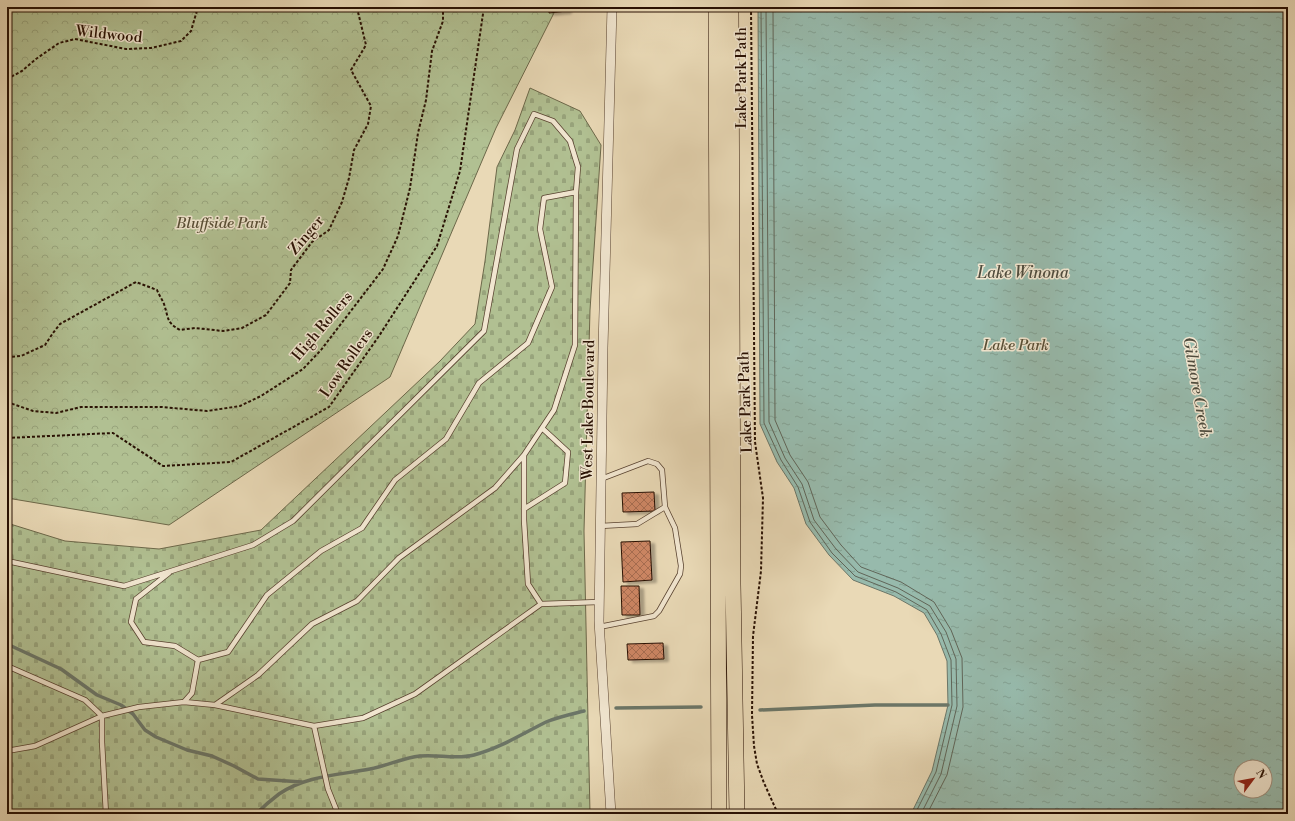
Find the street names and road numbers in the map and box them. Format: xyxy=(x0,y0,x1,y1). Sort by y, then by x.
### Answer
street label: Wildwood xyxy=(74,21,144,47)
street label: Lake Park Path xyxy=(732,27,751,129)
street label: Zinger xyxy=(285,211,329,259)
street label: High Rollers xyxy=(288,288,357,365)
street label: Low Rollers xyxy=(316,325,377,401)
street label: West Lake Boulevard xyxy=(578,339,599,481)
street label: Lake Park Path xyxy=(734,351,757,453)

